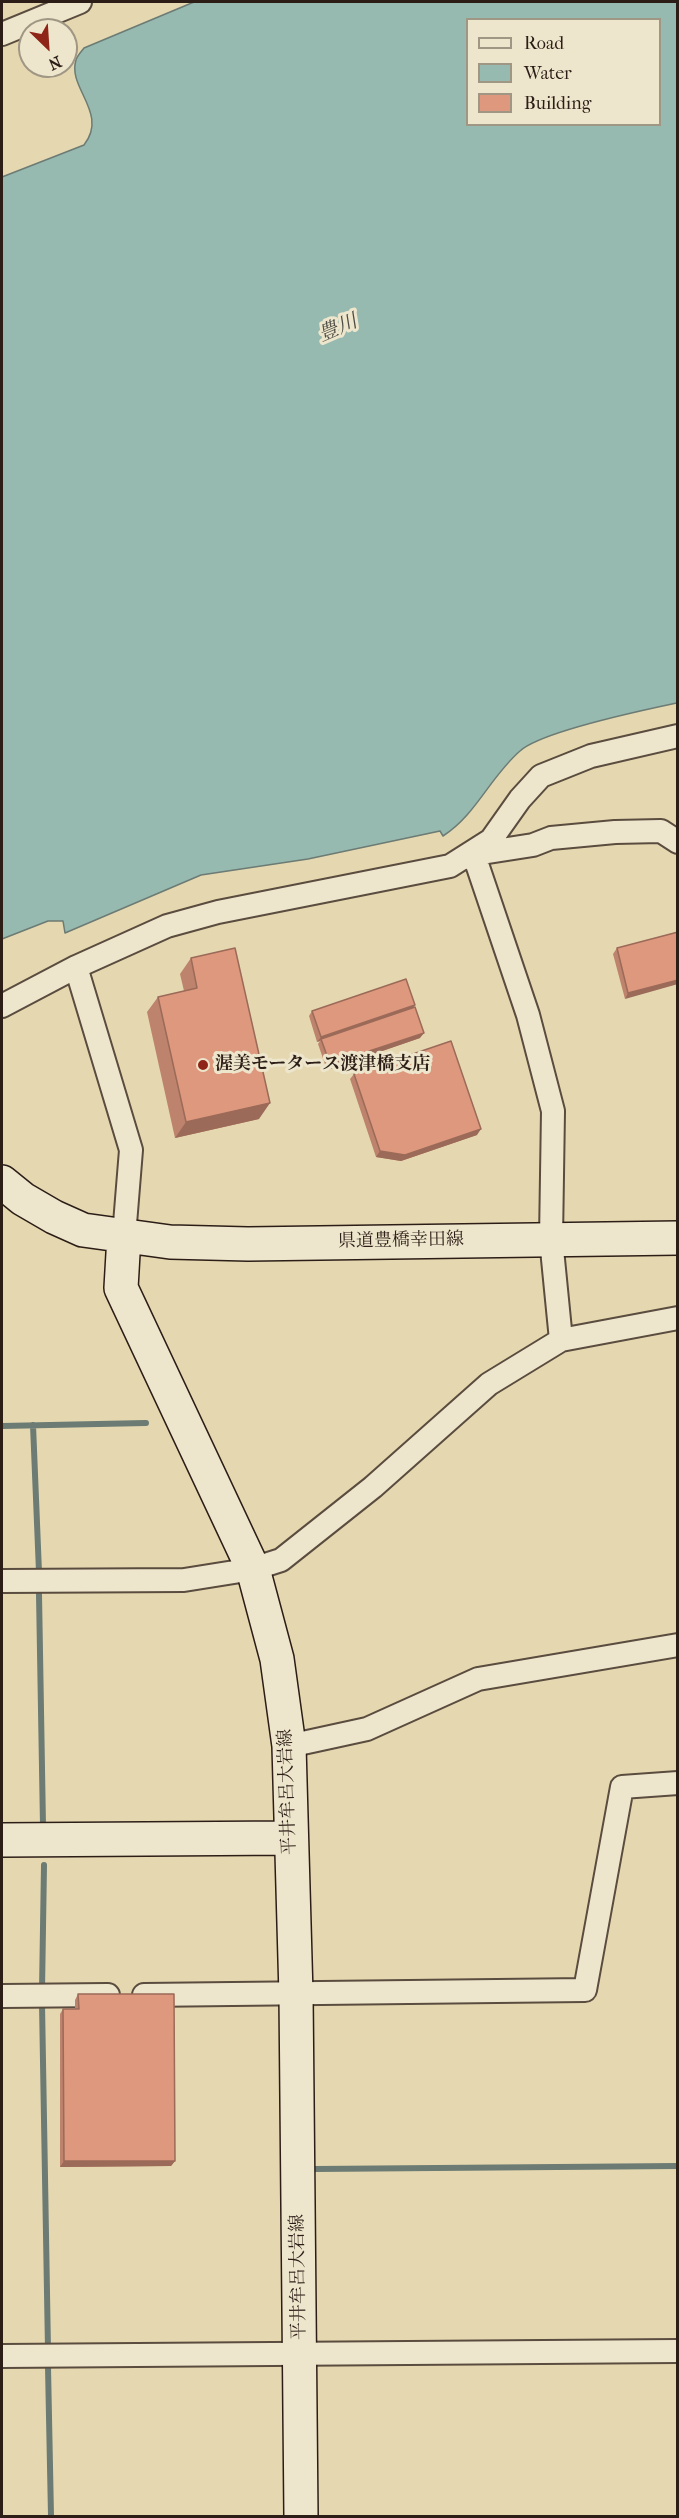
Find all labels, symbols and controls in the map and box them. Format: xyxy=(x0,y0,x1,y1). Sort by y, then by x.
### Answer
north arrow xyxy=(18,18,78,78)
legend xyxy=(466,18,661,126)
text: Road xyxy=(524,33,564,54)
text: N xyxy=(45,52,64,74)
text: Water xyxy=(524,63,572,84)
text: Building xyxy=(524,93,591,114)
water label: 豊川 xyxy=(315,310,361,348)
place label: 渥美モータース渡津橋支店 xyxy=(215,1054,430,1076)
marker: 渥美モータース渡津橋支店 xyxy=(196,1058,210,1072)
street label: 県道豊橋幸田線 xyxy=(338,1229,464,1253)
street label: 平井牟呂大岩線 xyxy=(275,1729,301,1855)
street label: 平井牟呂大岩線 xyxy=(287,2214,311,2340)

